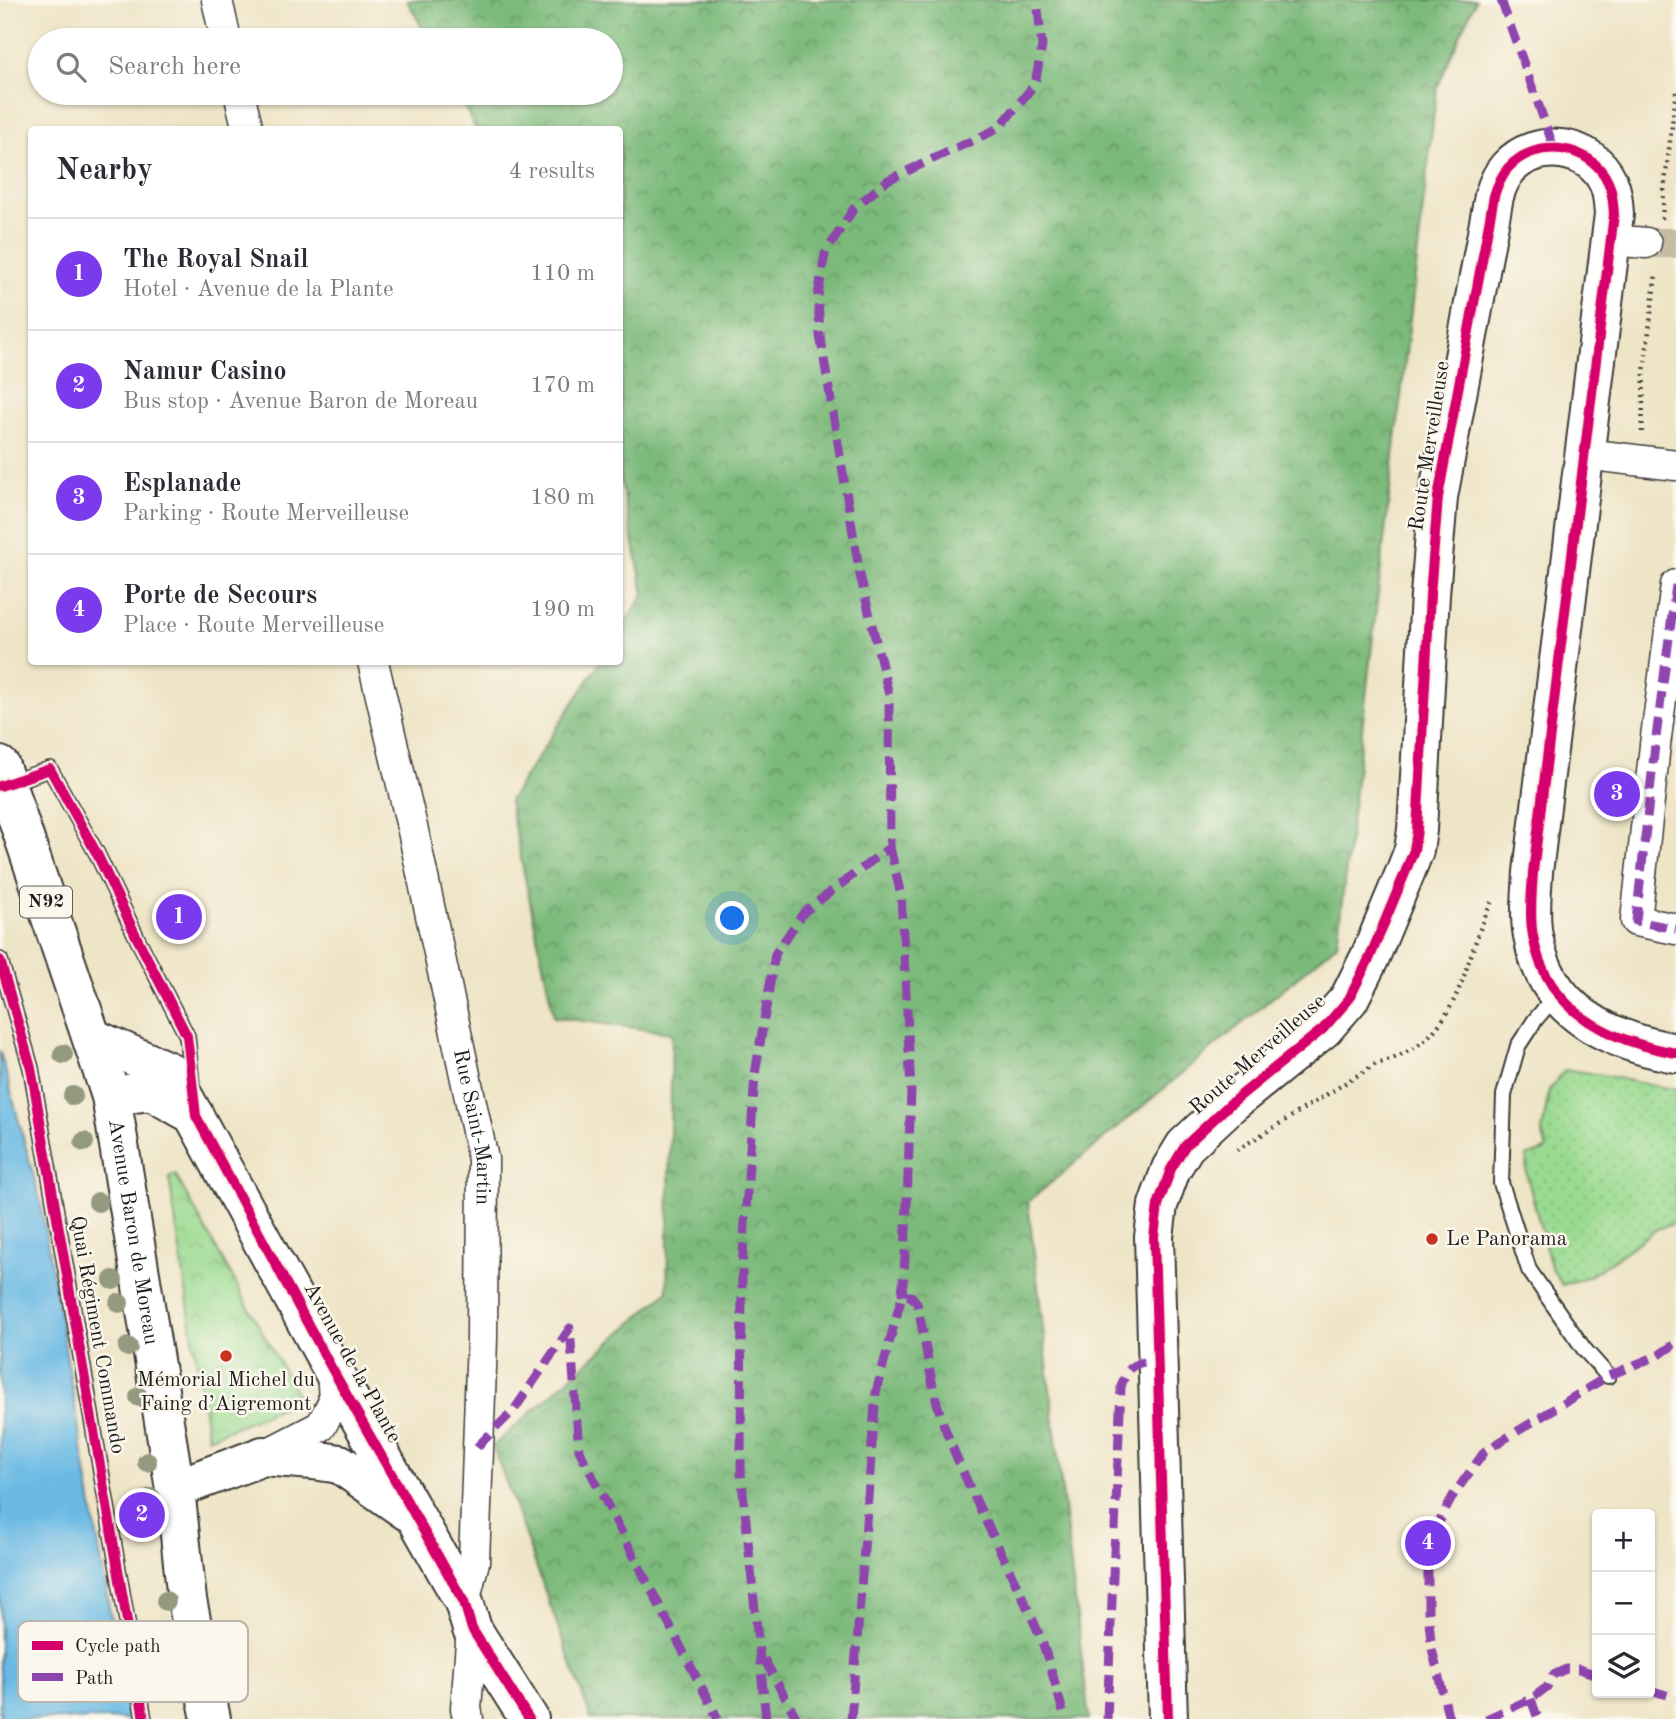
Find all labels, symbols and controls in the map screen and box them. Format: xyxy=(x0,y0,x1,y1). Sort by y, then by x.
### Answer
search box xyxy=(28,28,623,105)
icon: search xyxy=(52,48,90,86)
text: Search here xyxy=(108,54,241,80)
text: Nearby xyxy=(56,156,153,186)
text: 4 results xyxy=(509,160,595,183)
text: The Royal Snail xyxy=(123,247,308,273)
text: 1 xyxy=(72,262,86,285)
text: 110 m xyxy=(530,262,595,285)
text: Hotel · Avenue de la Plante xyxy=(123,278,393,301)
text: Namur Casino xyxy=(123,359,287,385)
street label: Route Merveilleuse xyxy=(1406,359,1454,533)
text: 2 xyxy=(72,374,86,397)
text: 170 m xyxy=(530,374,595,397)
text: Bus stop · Avenue Baron de Moreau xyxy=(123,390,478,413)
text: Esplanade xyxy=(123,471,241,497)
text: 3 xyxy=(72,486,86,509)
text: 180 m xyxy=(530,486,595,509)
text: Parking · Route Merveilleuse xyxy=(123,502,409,525)
text: Porte de Secours xyxy=(123,583,317,609)
text: 4 xyxy=(72,598,86,621)
text: 190 m xyxy=(530,598,595,621)
text: Place · Route Merveilleuse xyxy=(123,614,384,637)
pin: 3 xyxy=(1594,768,1640,820)
road number: N92 xyxy=(20,887,72,918)
pin: 1 xyxy=(156,891,202,943)
your location xyxy=(715,901,749,935)
street label: Route Merveilleuse xyxy=(1186,991,1330,1119)
street label: Rue Saint-Martin xyxy=(449,1047,494,1205)
street label: Avenue Baron de Moreau xyxy=(104,1118,162,1346)
street label: Quai Régiment Commando xyxy=(66,1214,128,1456)
place label: Le Panorama xyxy=(1446,1229,1567,1250)
marker: Le Panorama xyxy=(1424,1231,1440,1247)
street label: Avenue de la Plante xyxy=(299,1279,405,1447)
marker: Mémorial Michel du Faing d’Aigremont xyxy=(218,1348,234,1364)
place label: Mémorial Michel du Faing d’Aigremont xyxy=(137,1370,315,1415)
pin: 2 xyxy=(119,1489,165,1541)
map controls xyxy=(1592,1509,1655,1698)
button: + xyxy=(1592,1509,1655,1572)
pin: 4 xyxy=(1405,1517,1451,1569)
button: − xyxy=(1592,1572,1655,1635)
legend xyxy=(18,1621,248,1702)
button: layers xyxy=(1592,1635,1655,1698)
text: Cycle path xyxy=(75,1638,161,1657)
text: Path xyxy=(75,1670,113,1689)

